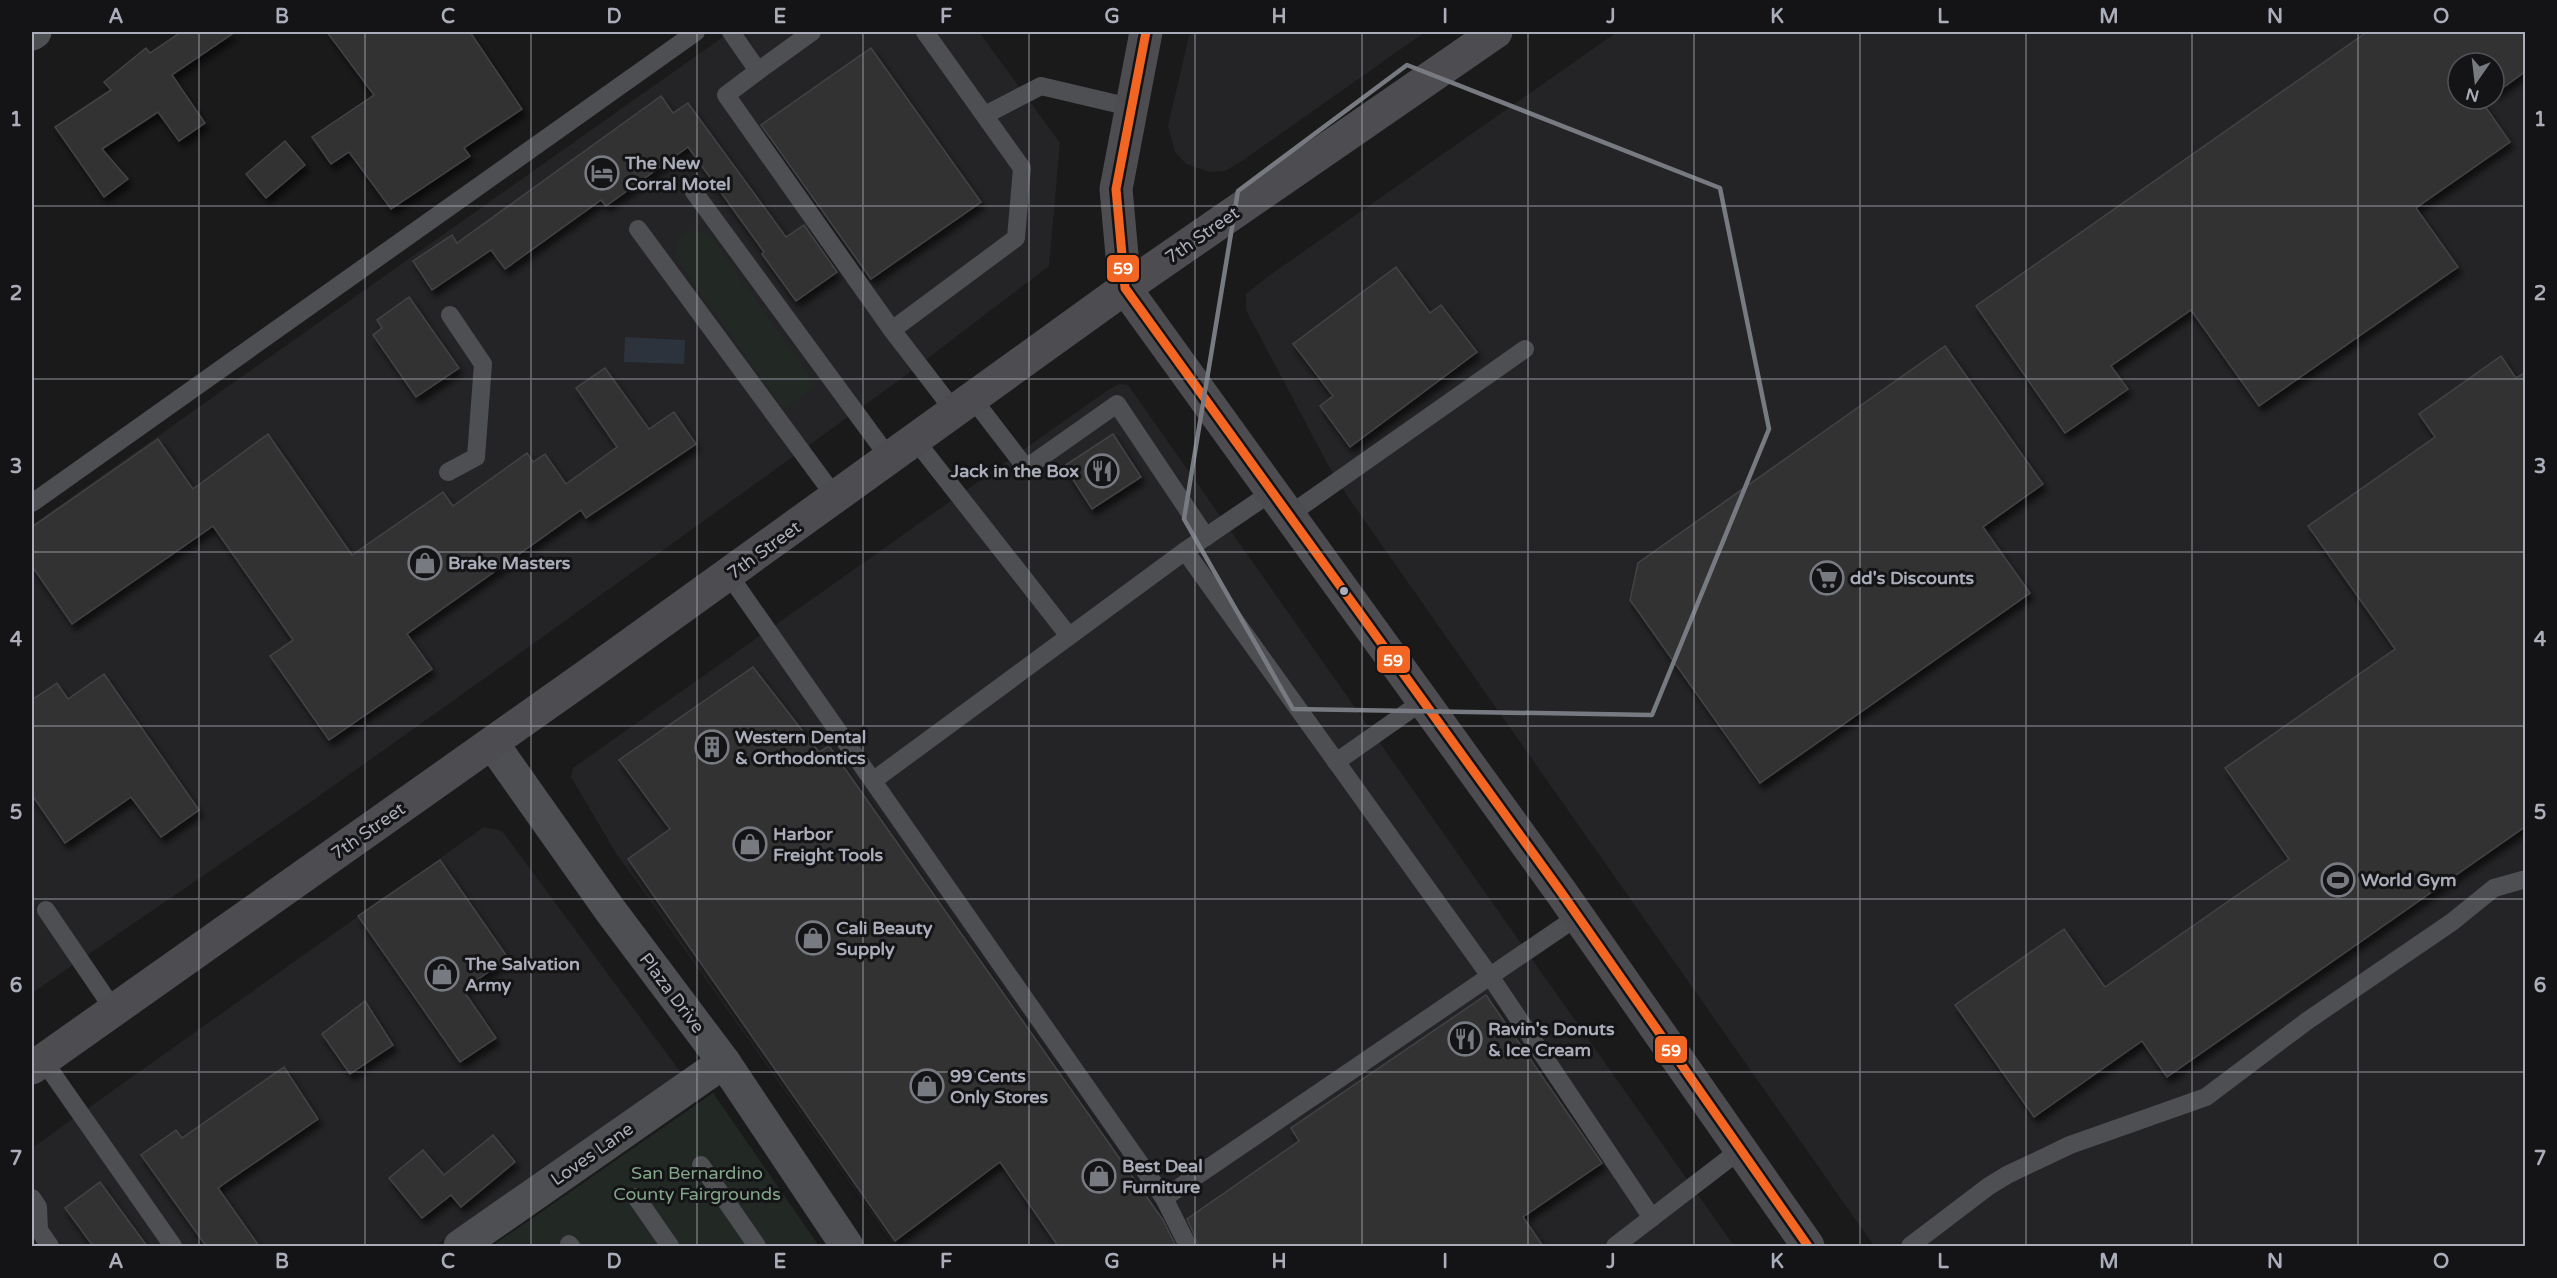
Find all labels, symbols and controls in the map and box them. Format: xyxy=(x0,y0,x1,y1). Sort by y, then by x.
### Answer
text: A xyxy=(109,5,124,29)
text: B xyxy=(275,5,289,29)
text: C xyxy=(441,5,455,29)
text: D xyxy=(606,5,622,29)
text: E xyxy=(774,5,787,29)
text: F xyxy=(940,5,952,29)
text: G xyxy=(1104,5,1120,29)
text: H xyxy=(1271,5,1287,29)
text: I xyxy=(1442,5,1448,29)
text: J xyxy=(1605,5,1616,29)
text: K xyxy=(1770,5,1784,29)
text: L xyxy=(1937,5,1949,29)
text: M xyxy=(2099,5,2119,29)
text: N xyxy=(2267,5,2283,29)
text: O xyxy=(2433,5,2449,29)
north arrow xyxy=(2446,51,2506,111)
text: N xyxy=(2464,83,2481,106)
text: 1 xyxy=(10,108,22,132)
text: 1 xyxy=(2534,108,2546,132)
place label: The New Corral Motel xyxy=(624,152,731,195)
hotel icon: The New Corral Motel xyxy=(584,155,620,191)
street label: 7th Street xyxy=(1161,201,1243,268)
line badge: 59 xyxy=(1106,254,1140,283)
text: 59 xyxy=(1113,259,1133,279)
text: 2 xyxy=(10,282,22,306)
text: 2 xyxy=(2534,282,2546,306)
restaurant icon: Jack in the Box xyxy=(1084,453,1120,489)
text: 3 xyxy=(10,455,22,479)
text: 3 xyxy=(2534,455,2546,479)
place label: Jack in the Box xyxy=(950,460,1079,482)
street label: 7th Street xyxy=(723,516,805,584)
shop icon: Brake Masters xyxy=(407,545,443,581)
place label: Brake Masters xyxy=(448,552,571,574)
supermarket icon: dd's Discounts xyxy=(1809,560,1845,596)
place label: dd's Discounts xyxy=(1850,567,1975,589)
unlabelled marker xyxy=(1338,585,1350,597)
text: 4 xyxy=(10,628,23,652)
text: 4 xyxy=(2534,628,2547,652)
line badge: 59 xyxy=(1376,645,1411,674)
text: 59 xyxy=(1383,651,1403,671)
place label: Western Dental & Orthodontics xyxy=(735,726,866,769)
building icon: Western Dental & Orthodontics xyxy=(694,729,730,765)
street label: 7th Street xyxy=(327,797,409,864)
text: 5 xyxy=(10,801,22,825)
text: 5 xyxy=(2534,801,2546,825)
place label: Harbor Freight Tools xyxy=(773,823,884,866)
shop icon: Harbor Freight Tools xyxy=(732,826,768,862)
sports icon: World Gym xyxy=(2320,862,2356,898)
place label: World Gym xyxy=(2361,869,2457,891)
place label: Cali Beauty Supply xyxy=(836,917,933,960)
shop icon: Cali Beauty Supply xyxy=(795,920,831,956)
street label: Plaza Drive xyxy=(635,949,709,1037)
place label: The Salvation Army xyxy=(464,953,580,996)
shop icon: The Salvation Army xyxy=(424,956,460,992)
text: 6 xyxy=(10,974,22,998)
text: 6 xyxy=(2534,974,2546,998)
place label: Ravin's Donuts & Ice Cream xyxy=(1488,1018,1615,1061)
restaurant icon: Ravin's Donuts & Ice Cream xyxy=(1447,1021,1483,1057)
line badge: 59 xyxy=(1654,1035,1688,1064)
text: 59 xyxy=(1661,1041,1681,1061)
place label: 99 Cents Only Stores xyxy=(950,1065,1048,1108)
shop icon: 99 Cents Only Stores xyxy=(909,1068,945,1104)
street label: Loves Lane xyxy=(546,1118,638,1190)
text: 7 xyxy=(10,1147,22,1171)
text: 7 xyxy=(2534,1147,2546,1171)
place label: Best Deal Furniture xyxy=(1122,1155,1203,1198)
shop icon: Best Deal Furniture xyxy=(1081,1158,1117,1194)
park label: San Bernardino County Fairgrounds xyxy=(613,1162,781,1205)
text: A xyxy=(109,1250,124,1274)
text: B xyxy=(275,1250,289,1274)
text: C xyxy=(441,1250,455,1274)
text: D xyxy=(606,1250,622,1274)
text: E xyxy=(774,1250,787,1274)
text: F xyxy=(940,1250,952,1274)
text: G xyxy=(1104,1250,1120,1274)
text: H xyxy=(1271,1250,1287,1274)
text: I xyxy=(1442,1250,1448,1274)
text: J xyxy=(1605,1250,1616,1274)
text: K xyxy=(1770,1250,1784,1274)
text: L xyxy=(1937,1250,1949,1274)
text: M xyxy=(2099,1250,2119,1274)
text: N xyxy=(2267,1250,2283,1274)
text: O xyxy=(2433,1250,2449,1274)

